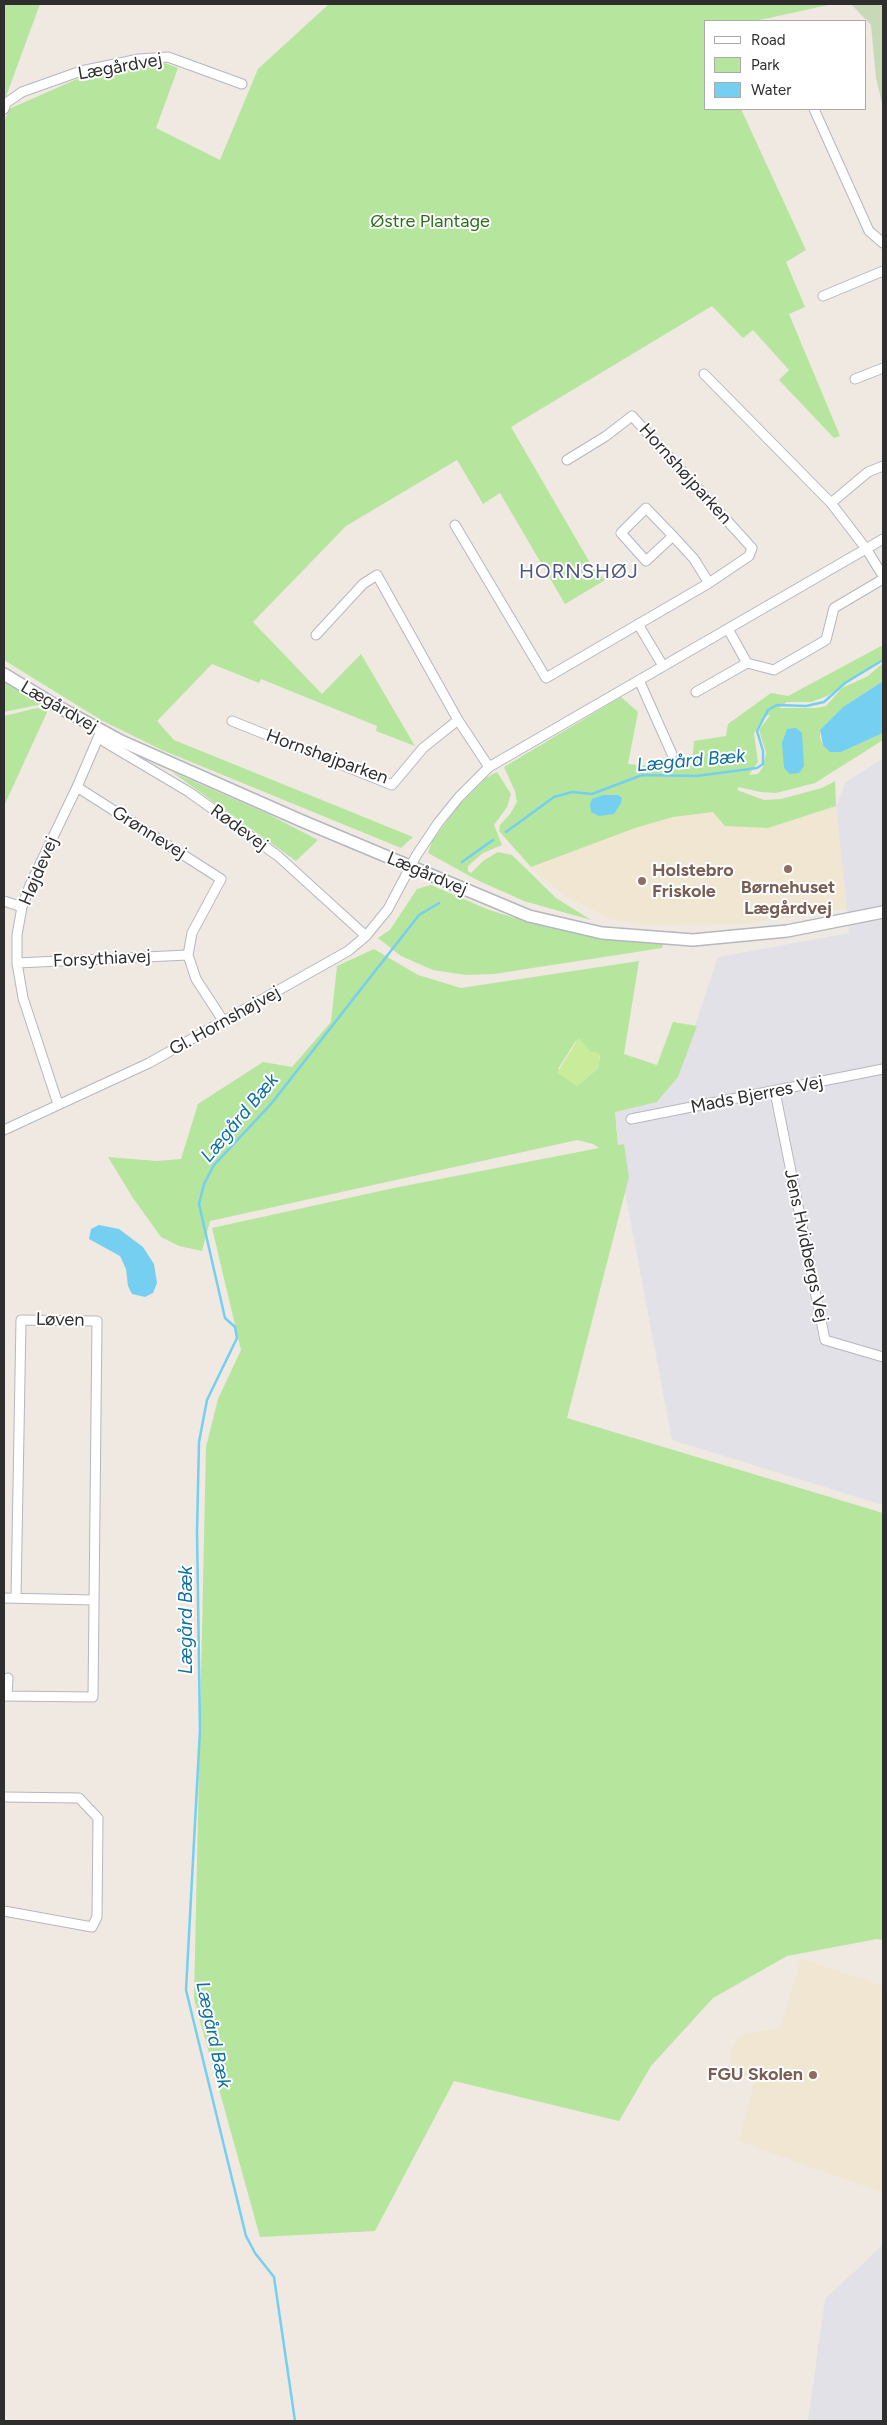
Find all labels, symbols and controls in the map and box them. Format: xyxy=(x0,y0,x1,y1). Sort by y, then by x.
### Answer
legend xyxy=(704,20,867,110)
text: Road xyxy=(751,31,786,49)
street label: Lægårdvej xyxy=(76,49,164,85)
text: Park xyxy=(751,56,780,74)
text: Water xyxy=(751,81,791,99)
park label: Østre Plantage xyxy=(370,211,490,233)
street label: Hornshøjparken xyxy=(634,419,736,529)
district label: HORNSHØJ xyxy=(518,560,640,584)
street label: Lægårdvej xyxy=(17,676,101,738)
street label: Hornshøjparken xyxy=(263,725,391,789)
water label: Lægård Bæk xyxy=(636,745,746,777)
street label: Rødevej xyxy=(206,800,272,856)
street label: Grønnevej xyxy=(108,802,190,864)
street label: Højdevej xyxy=(15,833,63,909)
street label: Lægårdvej xyxy=(384,847,470,901)
place label: Holstebro Friskole xyxy=(652,860,734,902)
marker: Børnehuset Lægårdvej xyxy=(782,863,794,875)
marker: Holstebro Friskole xyxy=(636,875,648,887)
place label: Børnehuset Lægårdvej xyxy=(741,877,835,920)
street label: Forsythiavej xyxy=(53,946,151,972)
street label: Gl. Hornshøjvej xyxy=(166,982,284,1060)
water label: Lægård Bæk xyxy=(196,1069,284,1167)
street label: Mads Bjerres Vej xyxy=(689,1072,825,1118)
street label: Jens Hvidbergs Vej xyxy=(779,1168,833,1324)
street label: Løven xyxy=(36,1309,84,1331)
water label: Lægård Bæk xyxy=(175,1566,197,1674)
water label: Lægård Bæk xyxy=(191,1979,235,2091)
place label: FGU Skolen xyxy=(707,2064,803,2086)
marker: FGU Skolen xyxy=(807,2069,819,2081)

